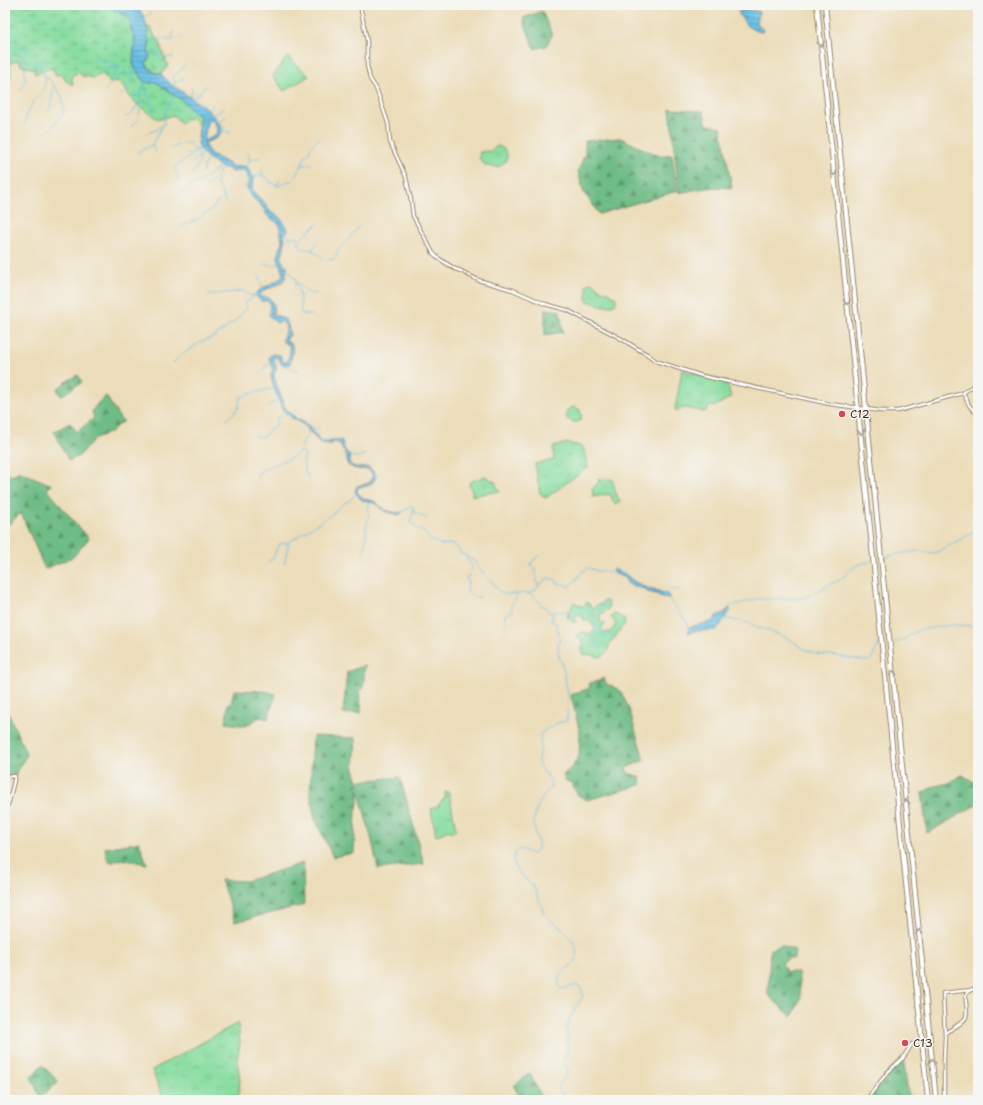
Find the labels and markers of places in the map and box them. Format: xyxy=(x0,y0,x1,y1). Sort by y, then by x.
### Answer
place label: C12 xyxy=(850,406,870,422)
marker: C12 xyxy=(837,409,847,419)
place label: C13 xyxy=(913,1035,933,1051)
marker: C13 xyxy=(900,1038,910,1048)

